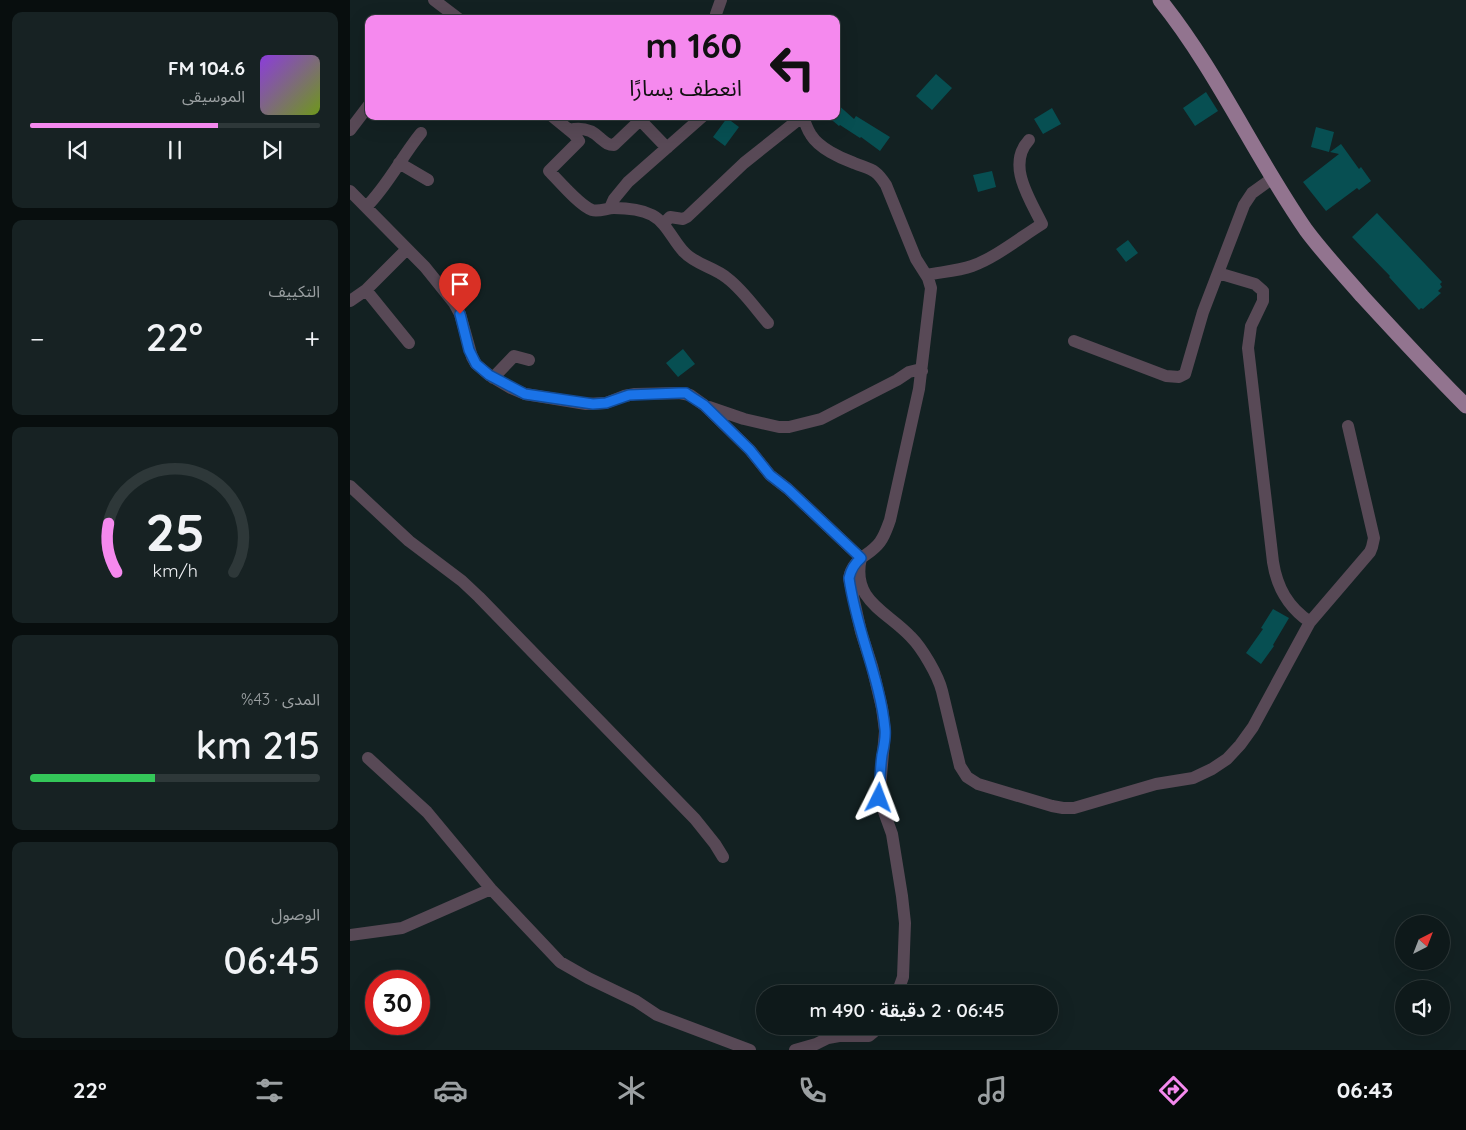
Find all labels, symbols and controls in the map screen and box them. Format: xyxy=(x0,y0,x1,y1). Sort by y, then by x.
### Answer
text: 160 m xyxy=(645,23,742,67)
icon: left xyxy=(760,35,825,100)
text: 104.6 FM xyxy=(168,56,245,80)
text: انعطف يسارًا xyxy=(629,74,742,102)
text: الموسيقى xyxy=(182,86,245,106)
icon: previous xyxy=(64,136,92,164)
icon: pause xyxy=(161,136,189,164)
icon: next xyxy=(258,136,286,164)
pin xyxy=(439,263,481,314)
icon: arrive xyxy=(446,270,474,298)
text: التكييف xyxy=(268,281,320,301)
text: 22° xyxy=(146,313,203,361)
text: − xyxy=(30,321,45,356)
text: + xyxy=(304,321,320,356)
text: 25 xyxy=(145,499,205,564)
text: km/h xyxy=(152,559,198,581)
text: المدى · 43% xyxy=(241,689,320,709)
text: 215 km xyxy=(196,721,320,769)
position arrow xyxy=(852,771,904,823)
text: الوصول xyxy=(271,904,320,924)
north arrow xyxy=(1395,915,1450,970)
map controls xyxy=(1395,915,1450,1035)
text: 06:45 xyxy=(224,936,320,984)
speed limit sign: 30 xyxy=(365,970,430,1035)
button: sound xyxy=(1395,980,1450,1035)
text: 06:45 · 2 دقيقة · 490 m xyxy=(809,998,1005,1022)
icon: filters xyxy=(252,1073,287,1108)
icon: car xyxy=(433,1073,468,1108)
icon: climate xyxy=(614,1073,649,1108)
icon: phone xyxy=(795,1073,830,1108)
icon: music xyxy=(975,1073,1010,1108)
icon: directions xyxy=(1156,1073,1191,1108)
text: 22° xyxy=(73,1076,107,1104)
text: 06:43 xyxy=(1337,1076,1393,1104)

